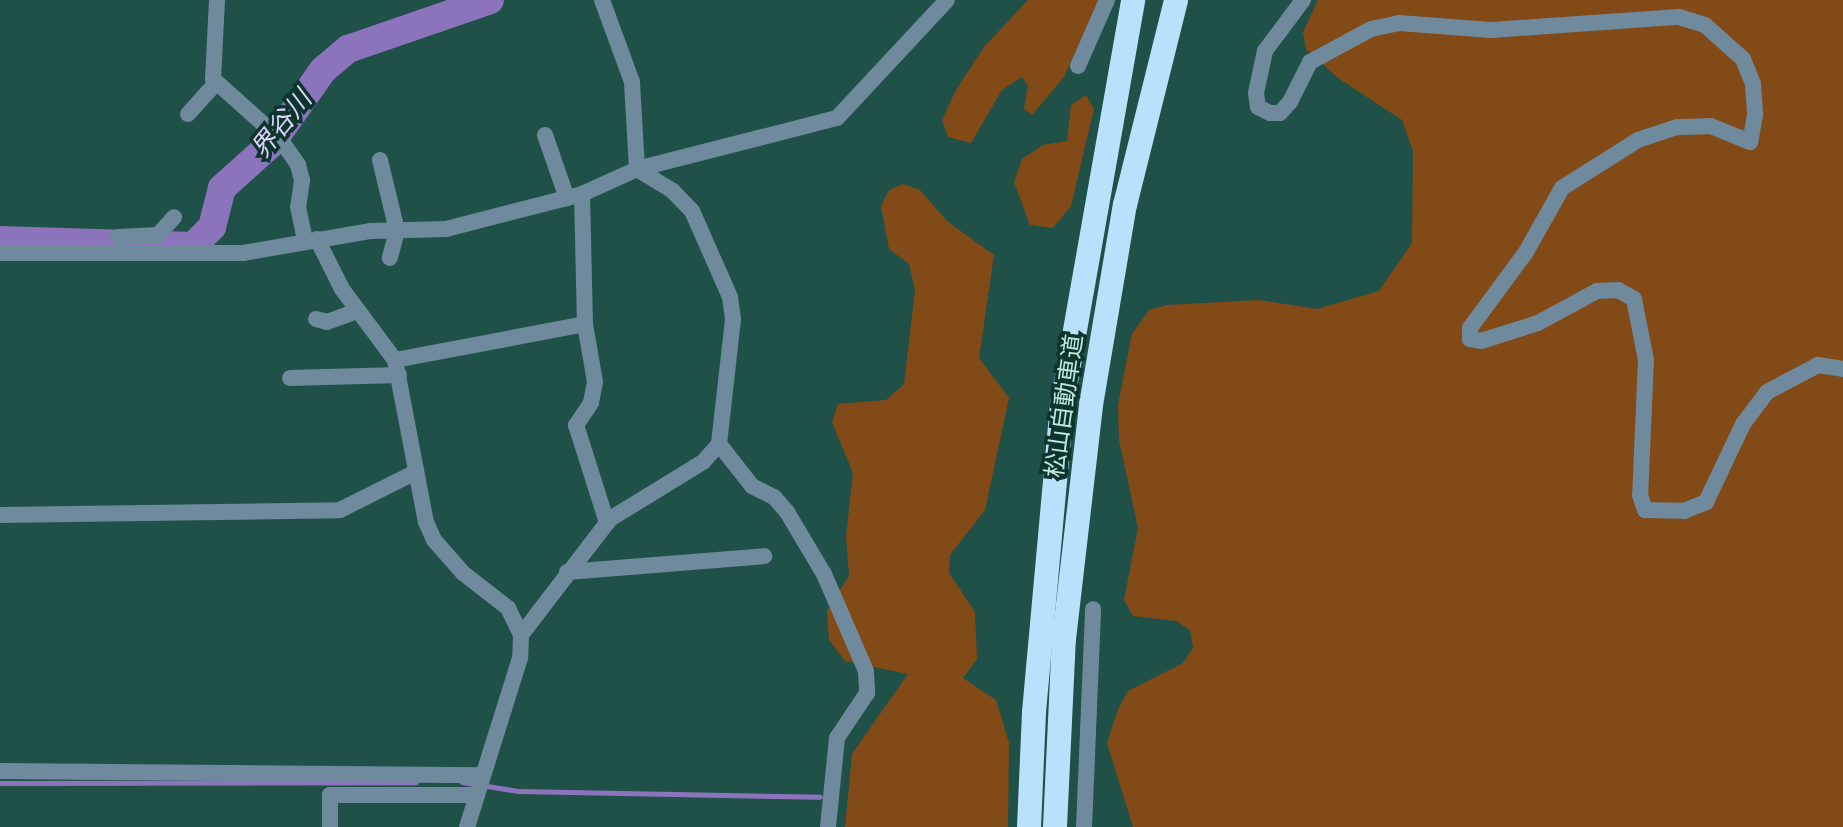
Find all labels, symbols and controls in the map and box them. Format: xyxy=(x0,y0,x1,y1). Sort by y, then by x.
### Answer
water label: 界谷川 xyxy=(244,84,318,164)
street label: 松山自動車道 xyxy=(1040,333,1088,479)

